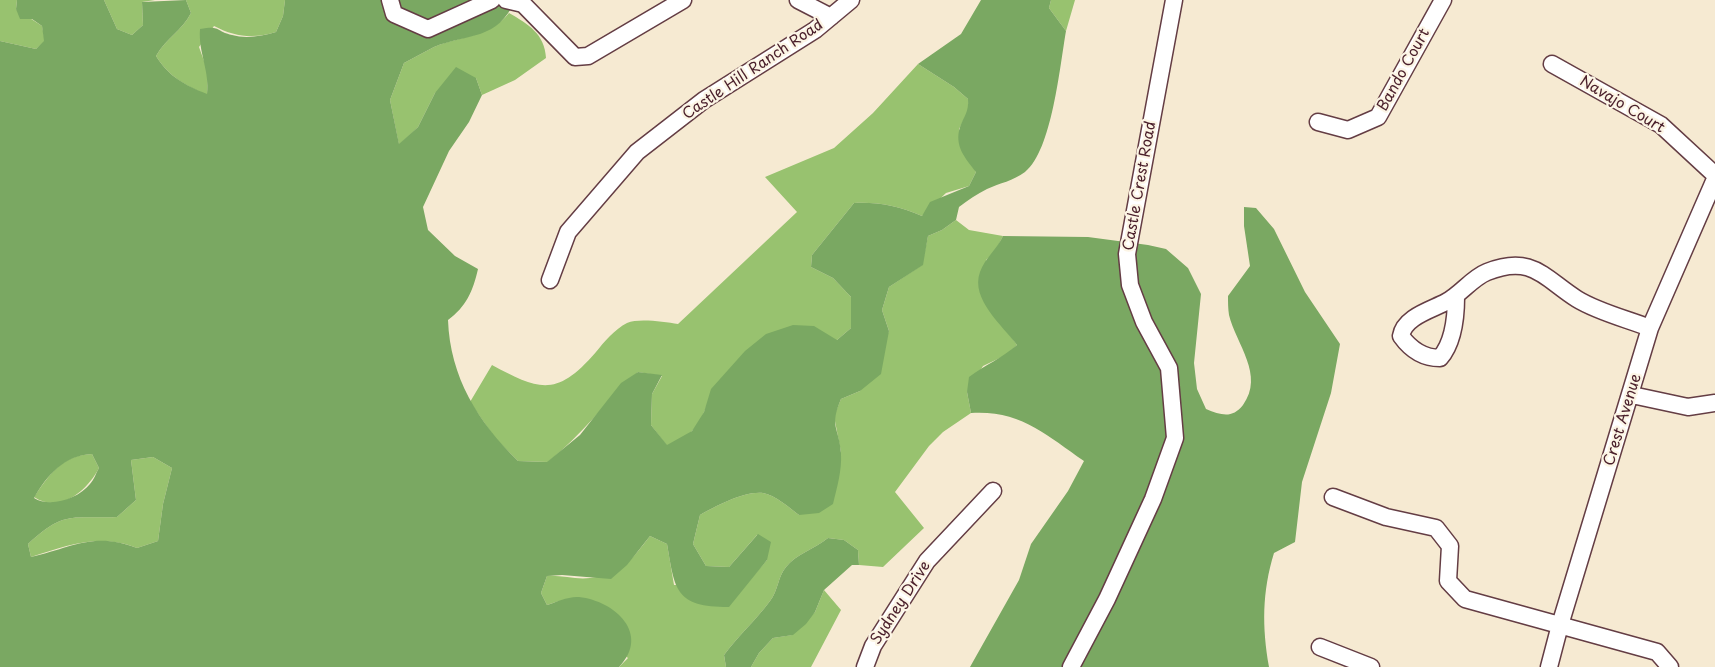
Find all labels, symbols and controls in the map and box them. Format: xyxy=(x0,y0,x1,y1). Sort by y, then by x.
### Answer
street label: Castle Hill Ranch Road xyxy=(679,16,827,124)
street label: Bando Court xyxy=(1374,26,1434,114)
street label: Navajo Court xyxy=(1576,73,1668,137)
street label: Castle Crest Road xyxy=(1120,120,1160,252)
street label: Crest Avenue xyxy=(1600,372,1646,468)
street label: Sydney Drive xyxy=(867,558,935,648)

